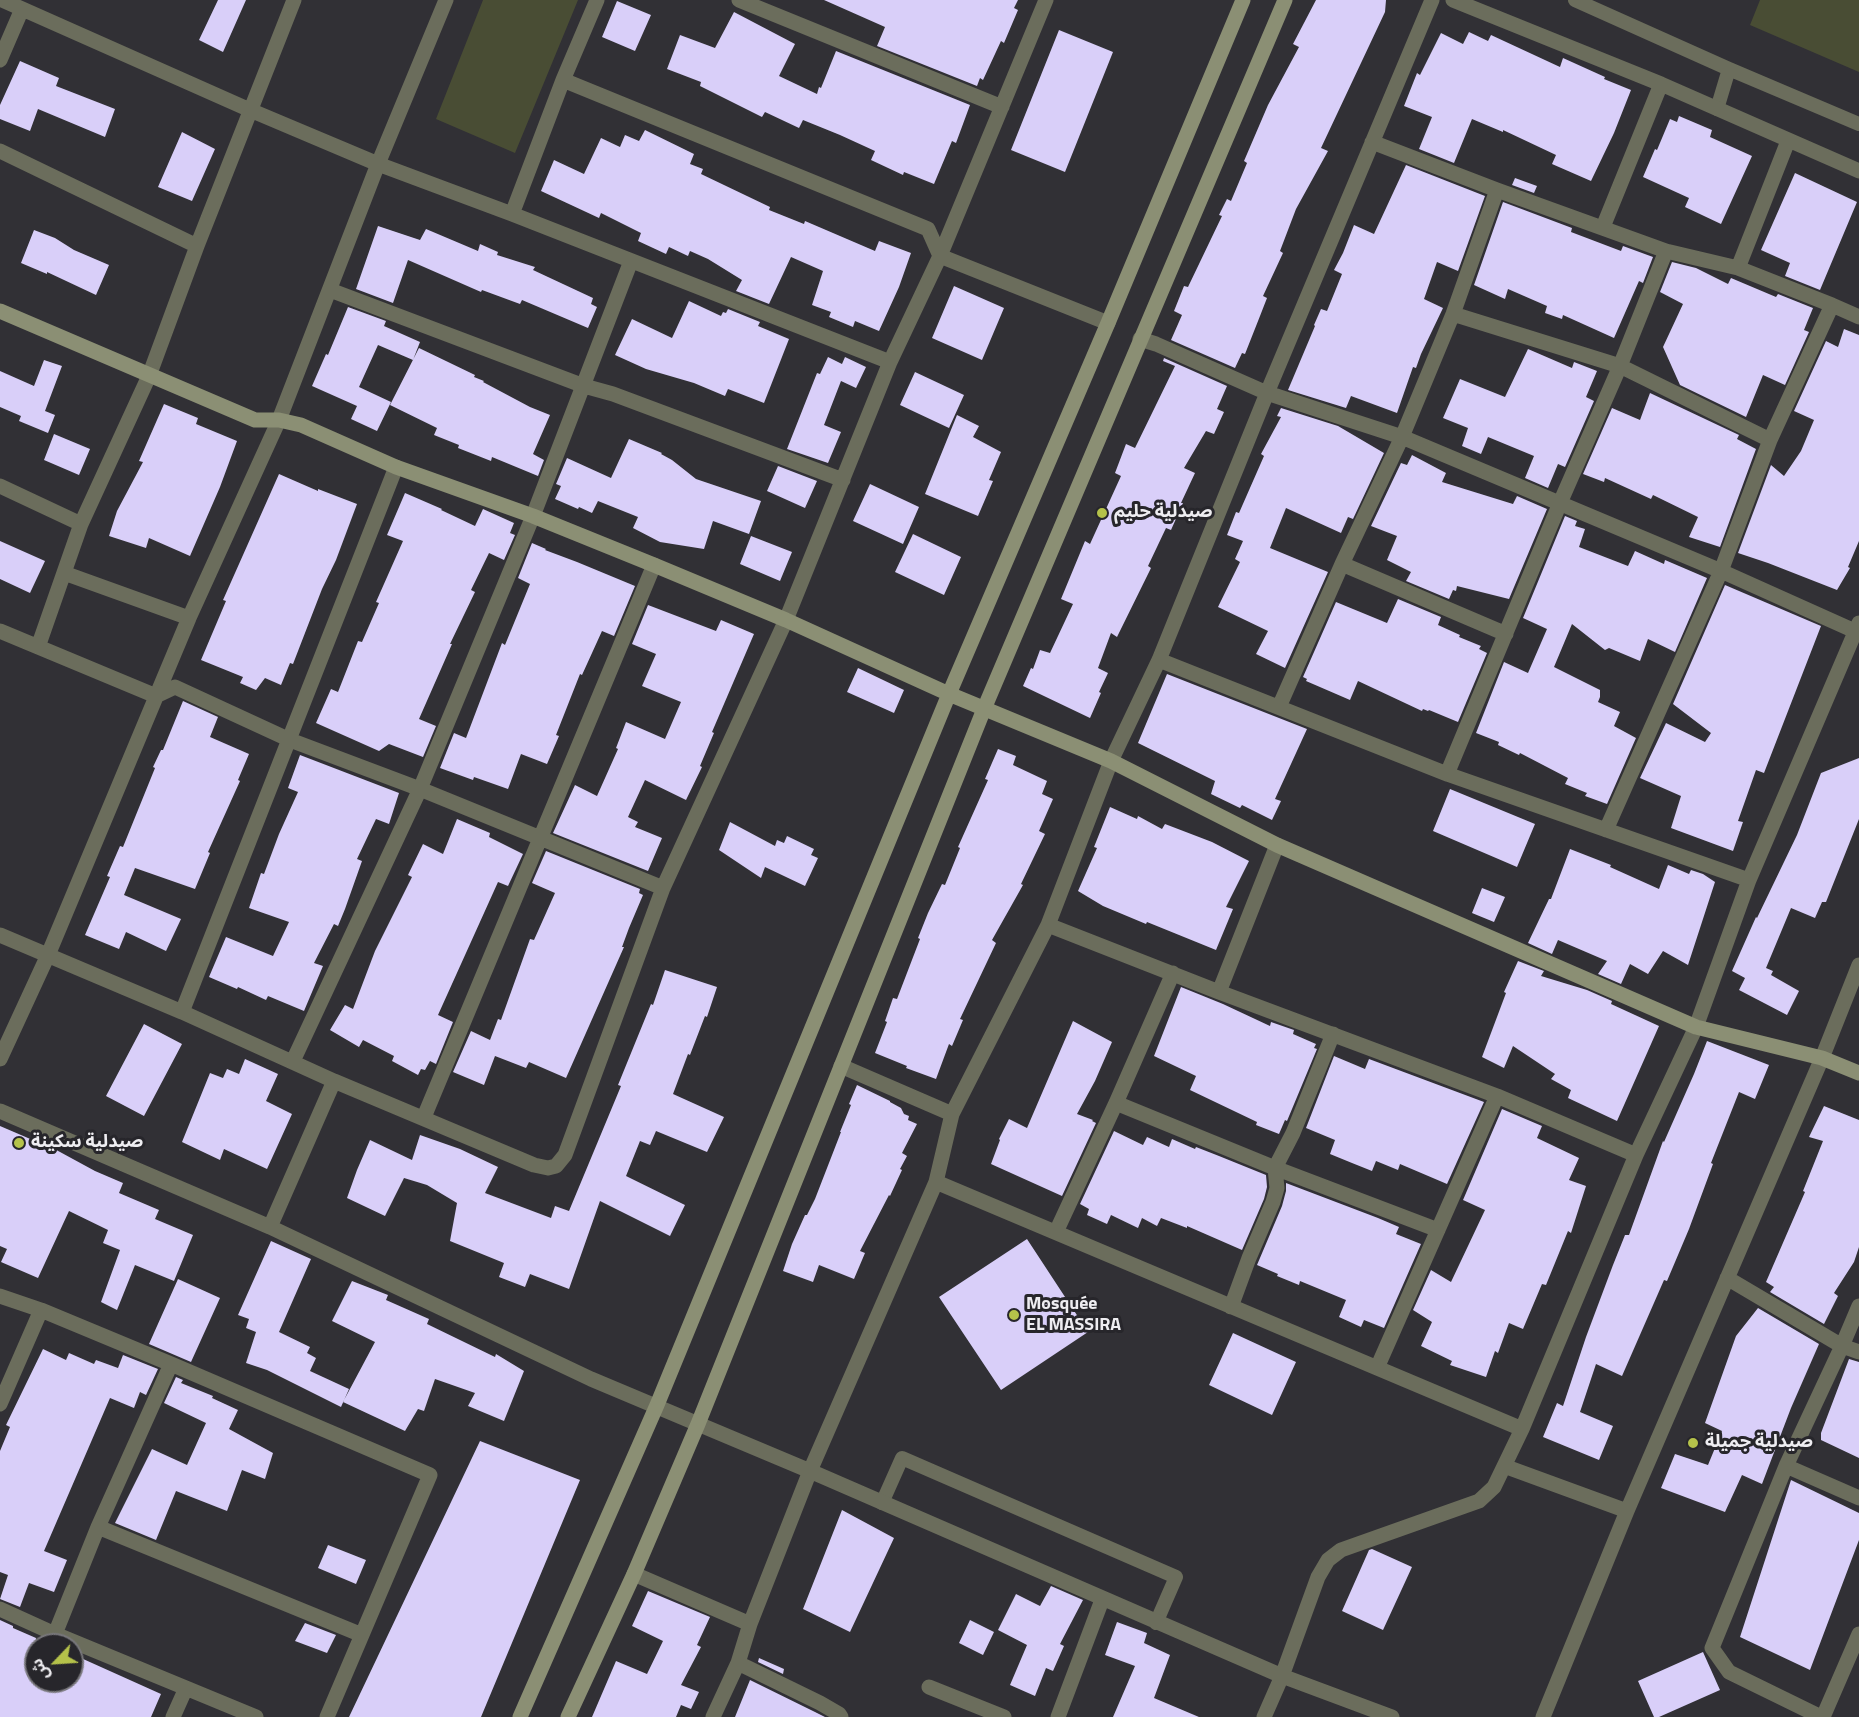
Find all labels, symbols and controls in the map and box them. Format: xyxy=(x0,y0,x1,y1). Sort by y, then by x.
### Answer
place label: صيدلية حليم xyxy=(1114,502,1213,524)
marker: صيدلية حليم xyxy=(1095,506,1109,520)
place label: صيدلية سكينة xyxy=(31,1132,143,1154)
marker: صيدلية سكينة xyxy=(12,1136,26,1150)
place label: Mosquée EL MASSIRA xyxy=(1026,1294,1121,1336)
marker: Mosquée EL MASSIRA xyxy=(1007,1308,1021,1322)
place label: صيدلية جميلة xyxy=(1705,1432,1813,1454)
marker: صيدلية جميلة xyxy=(1686,1436,1700,1450)
north arrow xyxy=(24,1633,84,1693)
text: ش xyxy=(24,1655,55,1685)

